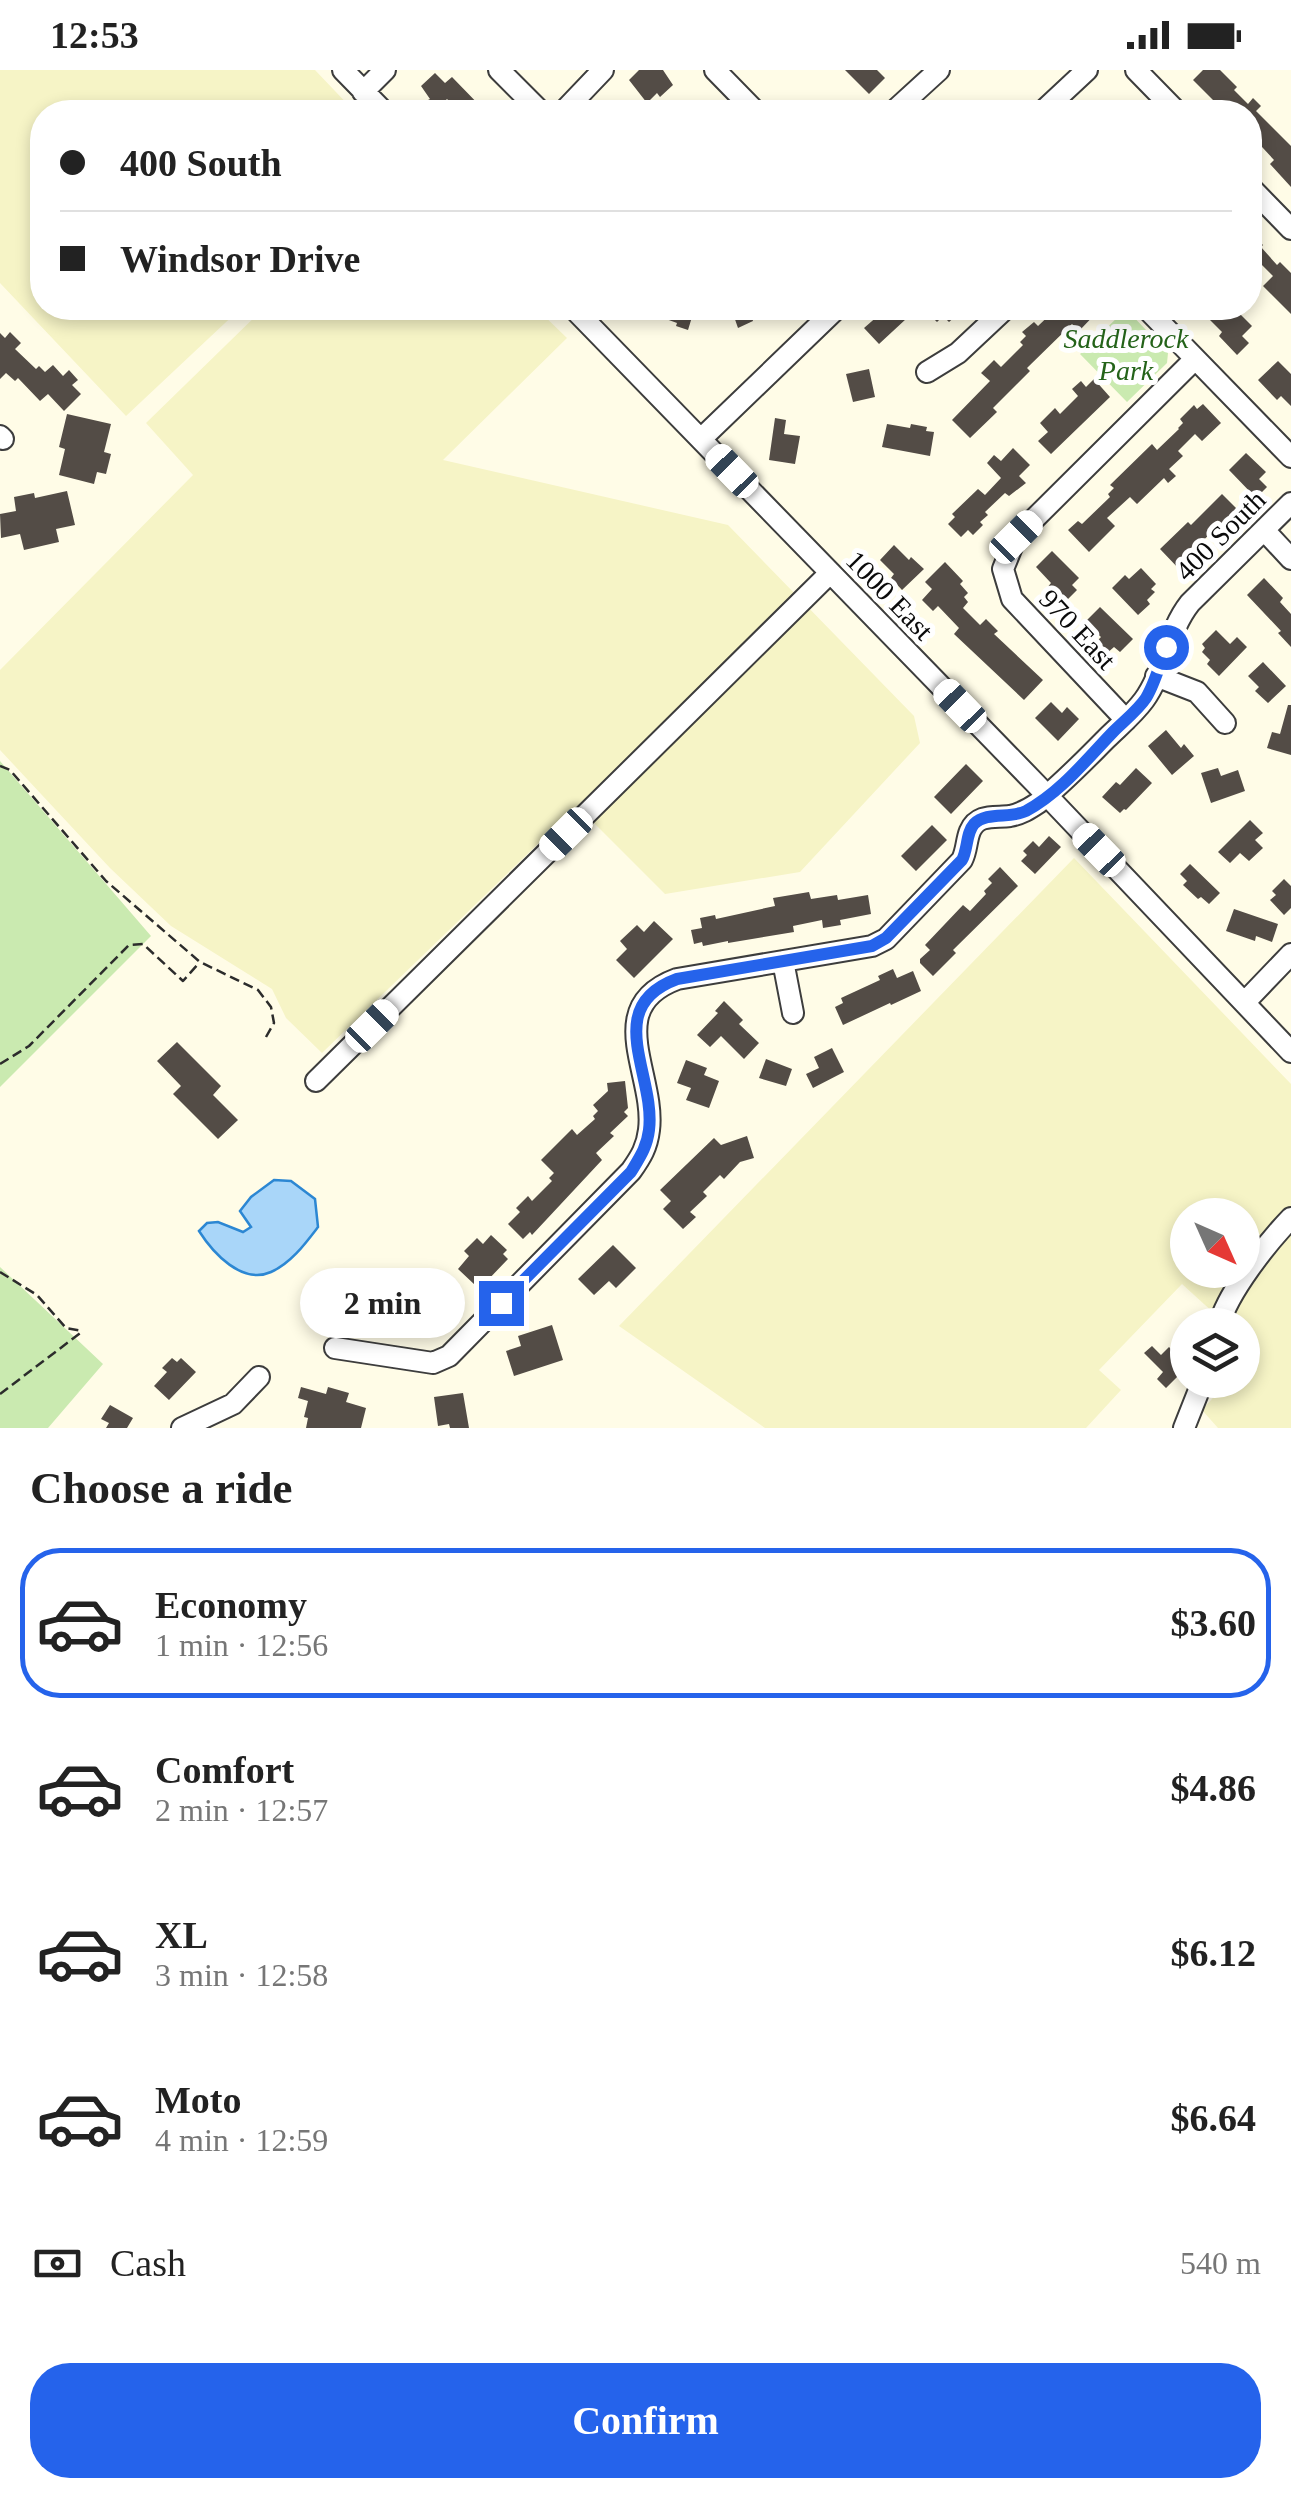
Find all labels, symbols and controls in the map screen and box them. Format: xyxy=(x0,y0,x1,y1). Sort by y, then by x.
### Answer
text: 12:53 xyxy=(50,14,139,56)
text: 400 South xyxy=(120,142,282,184)
text: Windsor Drive xyxy=(120,238,360,280)
park label: Saddlerock Park xyxy=(1064,323,1189,386)
car xyxy=(700,439,764,503)
street label: 400 South xyxy=(1169,484,1272,587)
car xyxy=(984,505,1048,569)
street label: 1000 East xyxy=(840,545,940,646)
street label: 970 East xyxy=(1033,583,1122,676)
route start xyxy=(1144,625,1189,670)
car xyxy=(928,674,992,738)
car xyxy=(534,802,598,866)
car xyxy=(1067,818,1131,882)
car xyxy=(340,994,404,1058)
north arrow xyxy=(1170,1198,1260,1288)
map controls xyxy=(1170,1198,1260,1398)
callout: 2 min xyxy=(301,1268,466,1338)
route end xyxy=(479,1281,524,1326)
text: 2 min xyxy=(344,1285,421,1321)
button: layers xyxy=(1170,1308,1260,1398)
text: Choose a ride xyxy=(30,1463,293,1513)
icon: car xyxy=(35,1578,125,1668)
text: Economy xyxy=(155,1584,307,1626)
text: $3.60 xyxy=(1171,1602,1256,1644)
text: 1 min · 12:56 xyxy=(155,1627,328,1663)
icon: car xyxy=(35,1743,125,1833)
text: Comfort xyxy=(155,1749,294,1791)
text: $4.86 xyxy=(1171,1767,1256,1809)
text: 2 min · 12:57 xyxy=(155,1792,328,1828)
icon: car xyxy=(35,1908,125,1998)
text: XL xyxy=(155,1914,208,1956)
text: $6.12 xyxy=(1171,1932,1256,1974)
text: 3 min · 12:58 xyxy=(155,1957,328,1993)
icon: car xyxy=(35,2073,125,2163)
text: Moto xyxy=(155,2079,242,2121)
text: $6.64 xyxy=(1171,2097,1256,2139)
text: 4 min · 12:59 xyxy=(155,2122,328,2158)
icon: cash xyxy=(30,2236,85,2291)
text: Cash xyxy=(110,2242,186,2284)
text: 540 m xyxy=(1180,2245,1261,2281)
button: Confirm xyxy=(30,2363,1261,2478)

